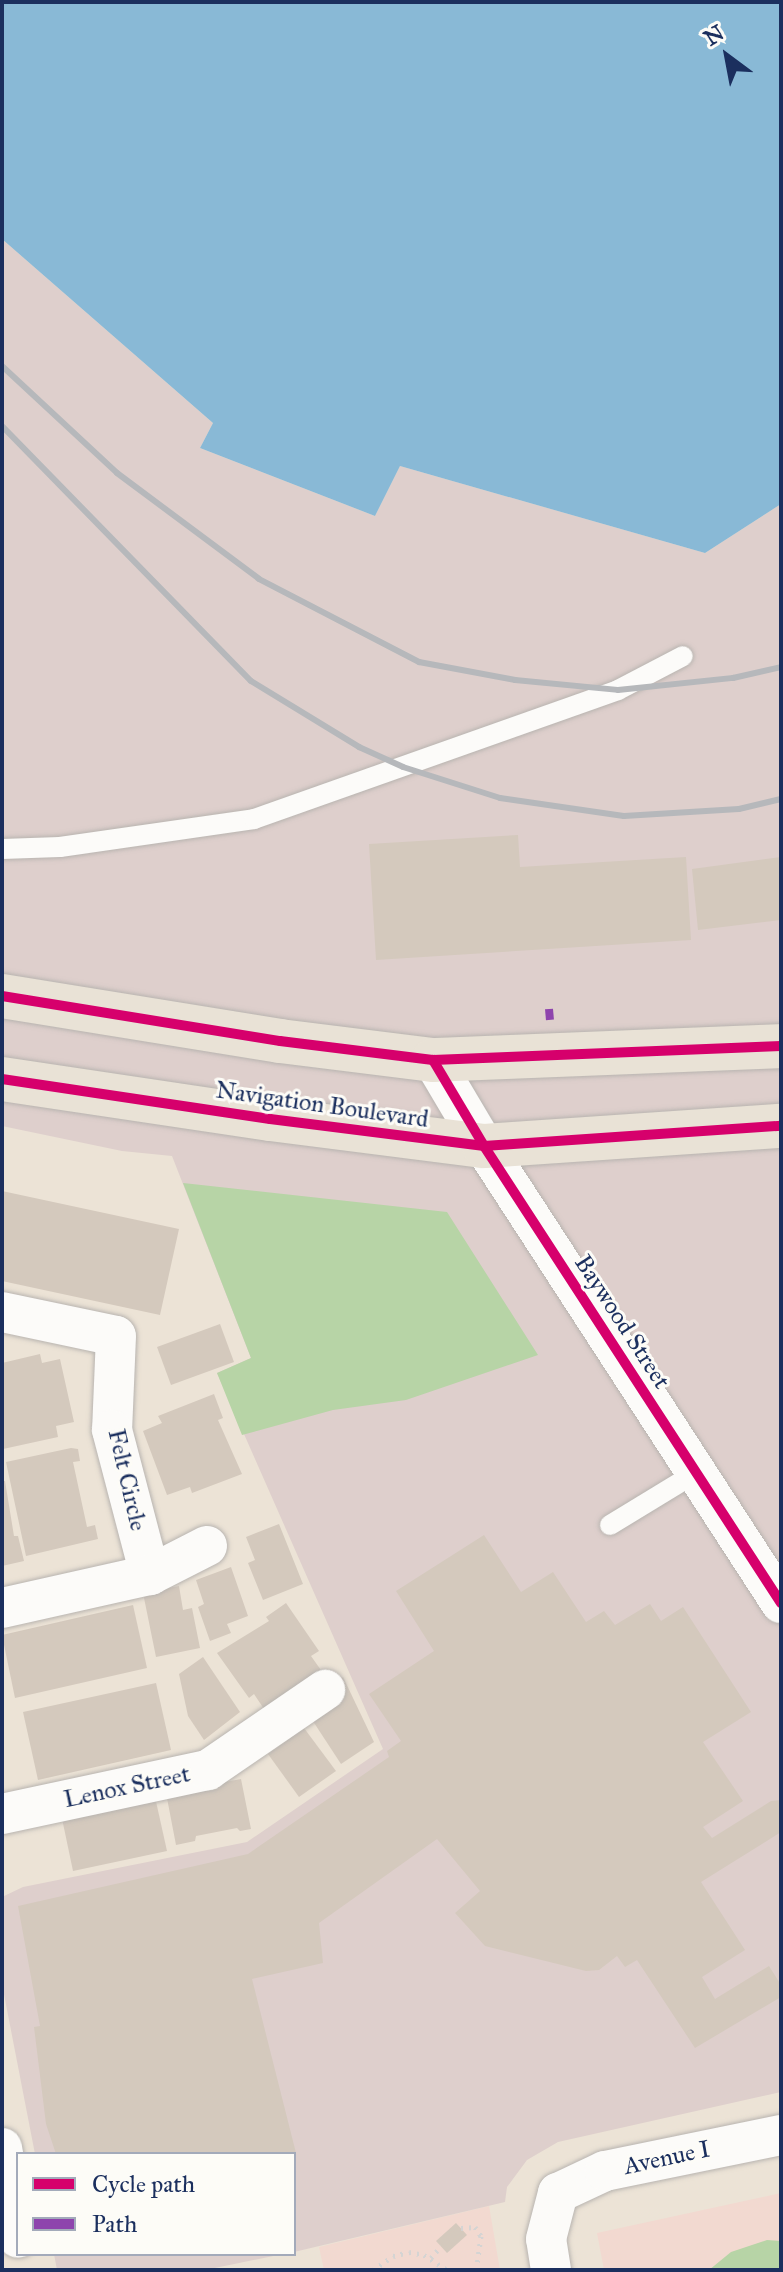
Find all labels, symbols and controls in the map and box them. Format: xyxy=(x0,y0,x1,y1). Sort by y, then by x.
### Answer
north arrow xyxy=(687,16,767,96)
text: N xyxy=(699,19,729,52)
street label: Navigation Boulevard xyxy=(214,1076,430,1134)
street label: Baywood Street xyxy=(568,1250,676,1394)
street label: Felt Circle xyxy=(101,1426,153,1534)
street label: Lenox Street xyxy=(61,1760,193,1814)
street label: Avenue I xyxy=(621,2135,713,2181)
legend xyxy=(16,2152,296,2256)
text: Cycle path xyxy=(92,2169,195,2199)
text: Path xyxy=(92,2209,137,2239)

